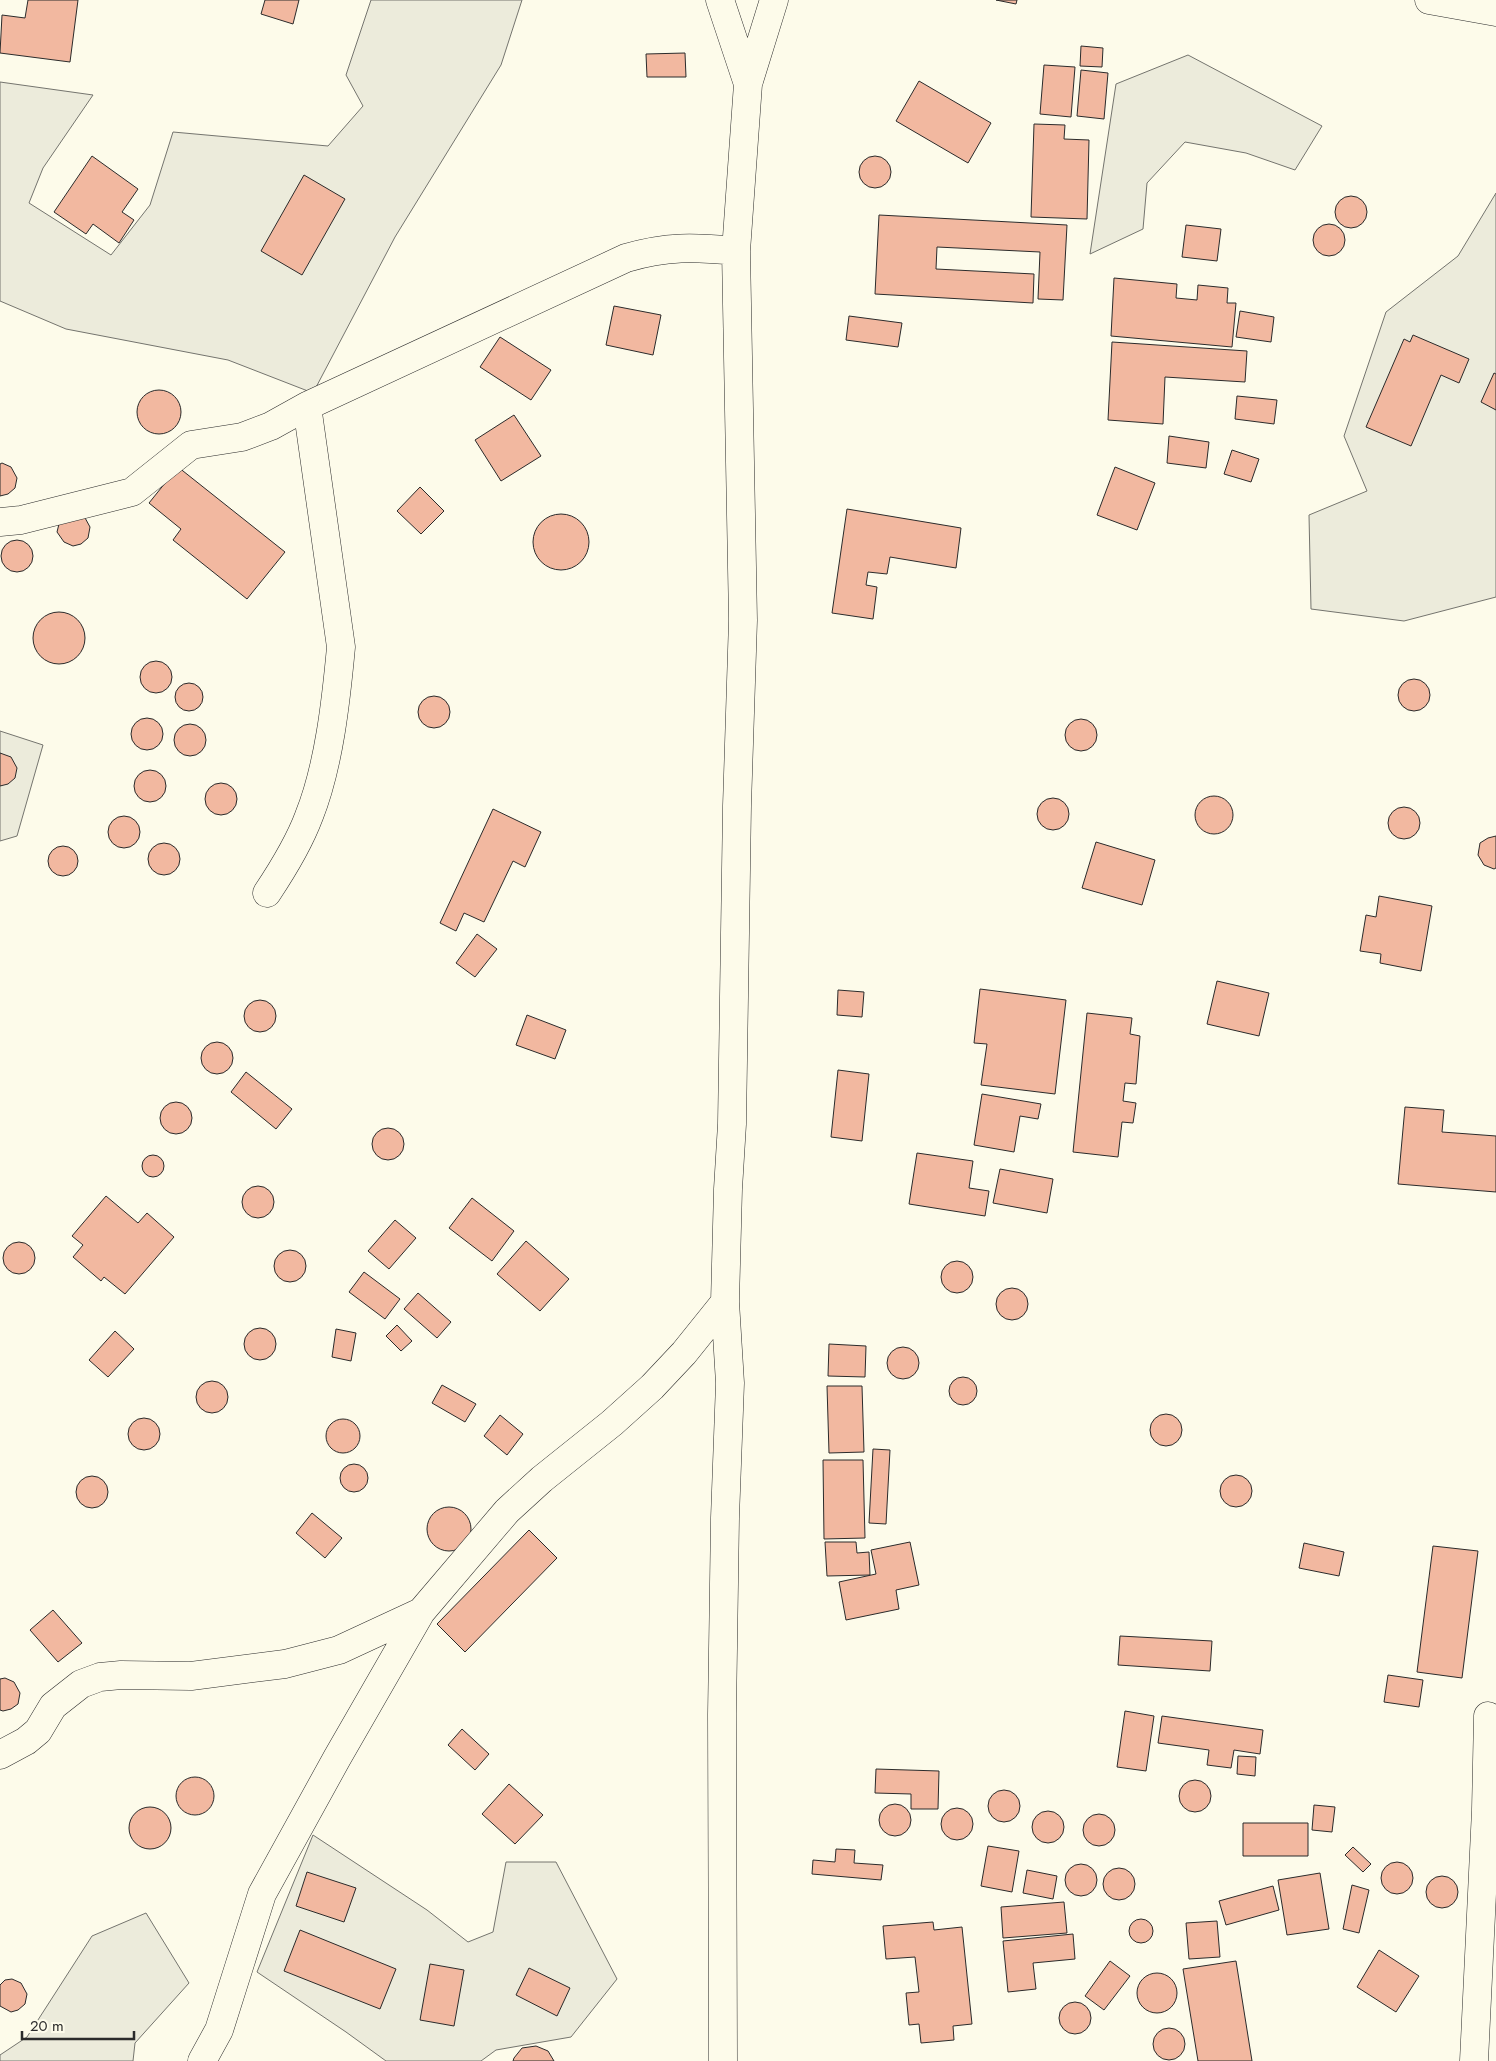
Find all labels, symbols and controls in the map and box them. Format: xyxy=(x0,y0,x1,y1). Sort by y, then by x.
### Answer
scale bar xyxy=(22,2008,135,2040)
text: 20 m xyxy=(30,2015,64,2037)

